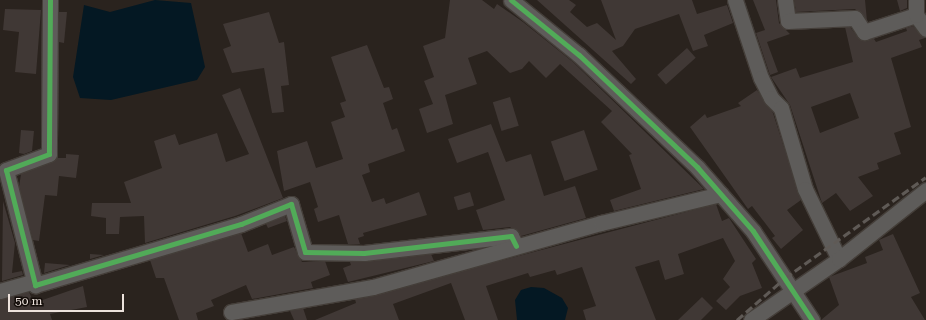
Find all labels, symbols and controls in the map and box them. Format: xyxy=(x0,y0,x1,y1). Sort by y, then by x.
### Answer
scale bar xyxy=(10,286,126,312)
text: 50 m xyxy=(15,294,42,308)

